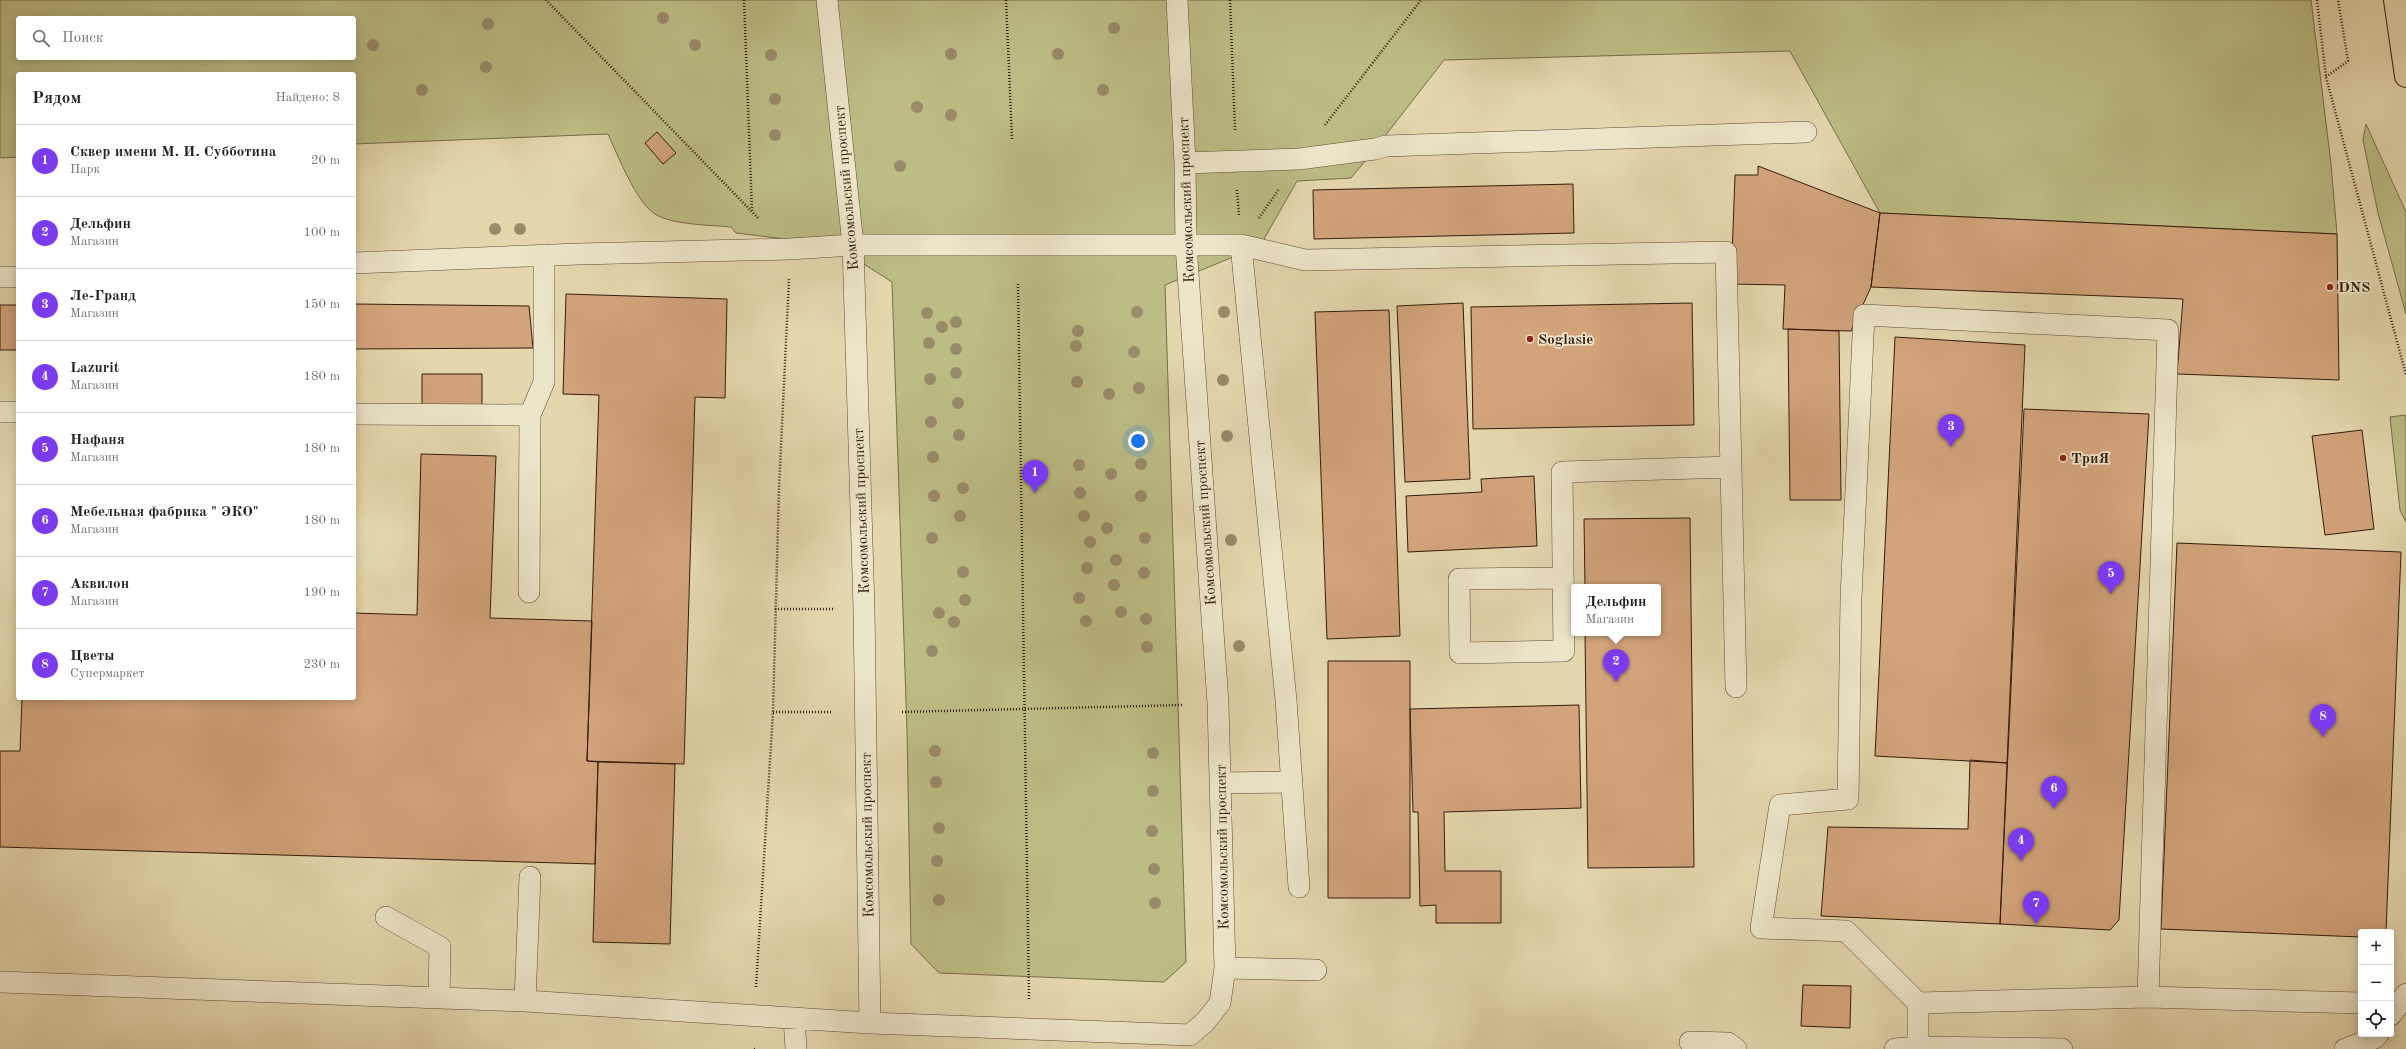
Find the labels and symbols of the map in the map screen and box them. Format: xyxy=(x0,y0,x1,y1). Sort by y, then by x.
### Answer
street label: Комсомольский проспект xyxy=(833,105,862,271)
street label: Комсомольский проспект xyxy=(1177,117,1198,283)
place label: DNS xyxy=(2338,281,2371,296)
marker: DNS xyxy=(2325,282,2335,292)
place label: Soglasie xyxy=(1538,333,1593,348)
marker: Soglasie xyxy=(1525,334,1535,344)
pin: 3 xyxy=(1938,414,1964,447)
street label: Комсомольский проспект xyxy=(852,428,873,594)
your location xyxy=(1128,431,1148,451)
street label: Комсомольский проспект xyxy=(1193,440,1220,606)
place label: ТриЯ xyxy=(2071,452,2109,467)
marker: ТриЯ xyxy=(2058,453,2068,463)
pin: 1 xyxy=(1022,460,1048,493)
pin: 5 xyxy=(2098,561,2124,594)
pin: 2 xyxy=(1603,649,1629,682)
pin: 8 xyxy=(2310,704,2336,737)
street label: Комсомольский проспект xyxy=(860,752,877,918)
street label: Комсомольский проспект xyxy=(1215,764,1232,930)
pin: 6 xyxy=(2041,776,2067,809)
pin: 4 xyxy=(2008,828,2034,861)
pin: 7 xyxy=(2023,891,2049,924)

